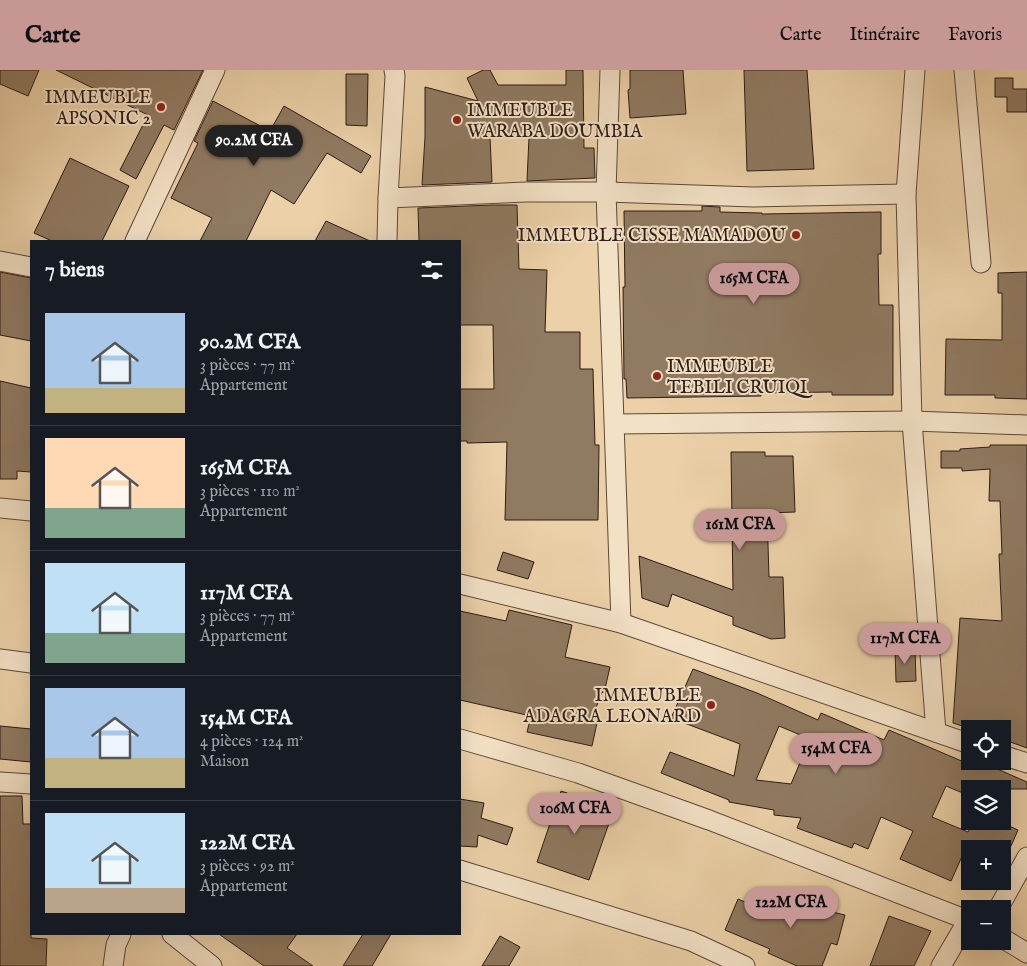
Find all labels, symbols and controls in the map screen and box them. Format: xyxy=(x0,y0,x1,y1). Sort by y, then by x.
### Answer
text: Carte xyxy=(25,20,81,51)
text: Carte xyxy=(780,24,822,47)
text: Itinéraire xyxy=(850,24,920,47)
text: Favoris xyxy=(948,24,1002,47)
place label: IMMEUBLE APSONIC 2 xyxy=(45,87,151,131)
place label: IMMEUBLE WARABA DOUMBIA xyxy=(467,100,643,144)
marker: IMMEUBLE APSONIC 2 xyxy=(155,101,167,113)
marker: IMMEUBLE WARABA DOUMBIA xyxy=(451,114,463,126)
pin: 90.2M CFA xyxy=(197,124,311,167)
text: 90.2M CFA xyxy=(216,131,292,151)
place label: IMMEUBLE CISSE MAMADOU xyxy=(518,225,787,248)
marker: IMMEUBLE CISSE MAMADOU xyxy=(790,229,802,241)
icon: filters xyxy=(418,256,446,284)
text: 7 biens xyxy=(45,257,104,284)
pin: 165M CFA xyxy=(702,262,806,305)
text: 165M CFA xyxy=(719,269,789,289)
text: 90.2M CFA xyxy=(200,329,300,356)
icon: home xyxy=(85,333,145,393)
text: 3 pièces · 77 m² xyxy=(200,356,295,376)
place label: IMMEUBLE TEBILI CRUIQI xyxy=(667,356,813,400)
marker: IMMEUBLE TEBILI CRUIQI xyxy=(651,370,663,382)
text: Appartement xyxy=(200,376,287,396)
text: 165M CFA xyxy=(200,455,291,482)
icon: home xyxy=(85,458,145,518)
text: 3 pièces · 110 m² xyxy=(200,482,300,502)
text: Appartement xyxy=(200,502,287,522)
pin: 161M CFA xyxy=(688,508,792,551)
text: 161M CFA xyxy=(705,515,775,535)
text: 117M CFA xyxy=(200,580,292,607)
icon: home xyxy=(85,583,145,643)
text: 3 pièces · 77 m² xyxy=(200,607,295,627)
pin: 117M CFA xyxy=(853,622,957,665)
text: Appartement xyxy=(200,627,287,647)
text: 117M CFA xyxy=(870,629,940,649)
place label: IMMEUBLE ADAGRA LEONARD xyxy=(523,685,701,729)
marker: IMMEUBLE ADAGRA LEONARD xyxy=(705,699,717,711)
text: 154M CFA xyxy=(200,705,292,732)
icon: home xyxy=(85,708,145,768)
map controls xyxy=(961,720,1011,950)
button: locate xyxy=(961,720,1011,770)
text: 4 pièces · 124 m² xyxy=(200,732,303,752)
pin: 154M CFA xyxy=(784,732,888,775)
text: 154M CFA xyxy=(801,739,871,759)
text: Maison xyxy=(200,752,249,772)
button: layers xyxy=(961,780,1011,830)
pin: 106M CFA xyxy=(523,792,627,835)
text: 106M CFA xyxy=(539,799,611,819)
text: 122M CFA xyxy=(200,830,294,857)
icon: home xyxy=(85,833,145,893)
button: + xyxy=(961,840,1011,890)
text: 3 pièces · 92 m² xyxy=(200,857,295,877)
text: Appartement xyxy=(200,877,287,897)
pin: 122M CFA xyxy=(739,886,843,929)
text: 122M CFA xyxy=(755,893,827,913)
button: − xyxy=(961,900,1011,950)

